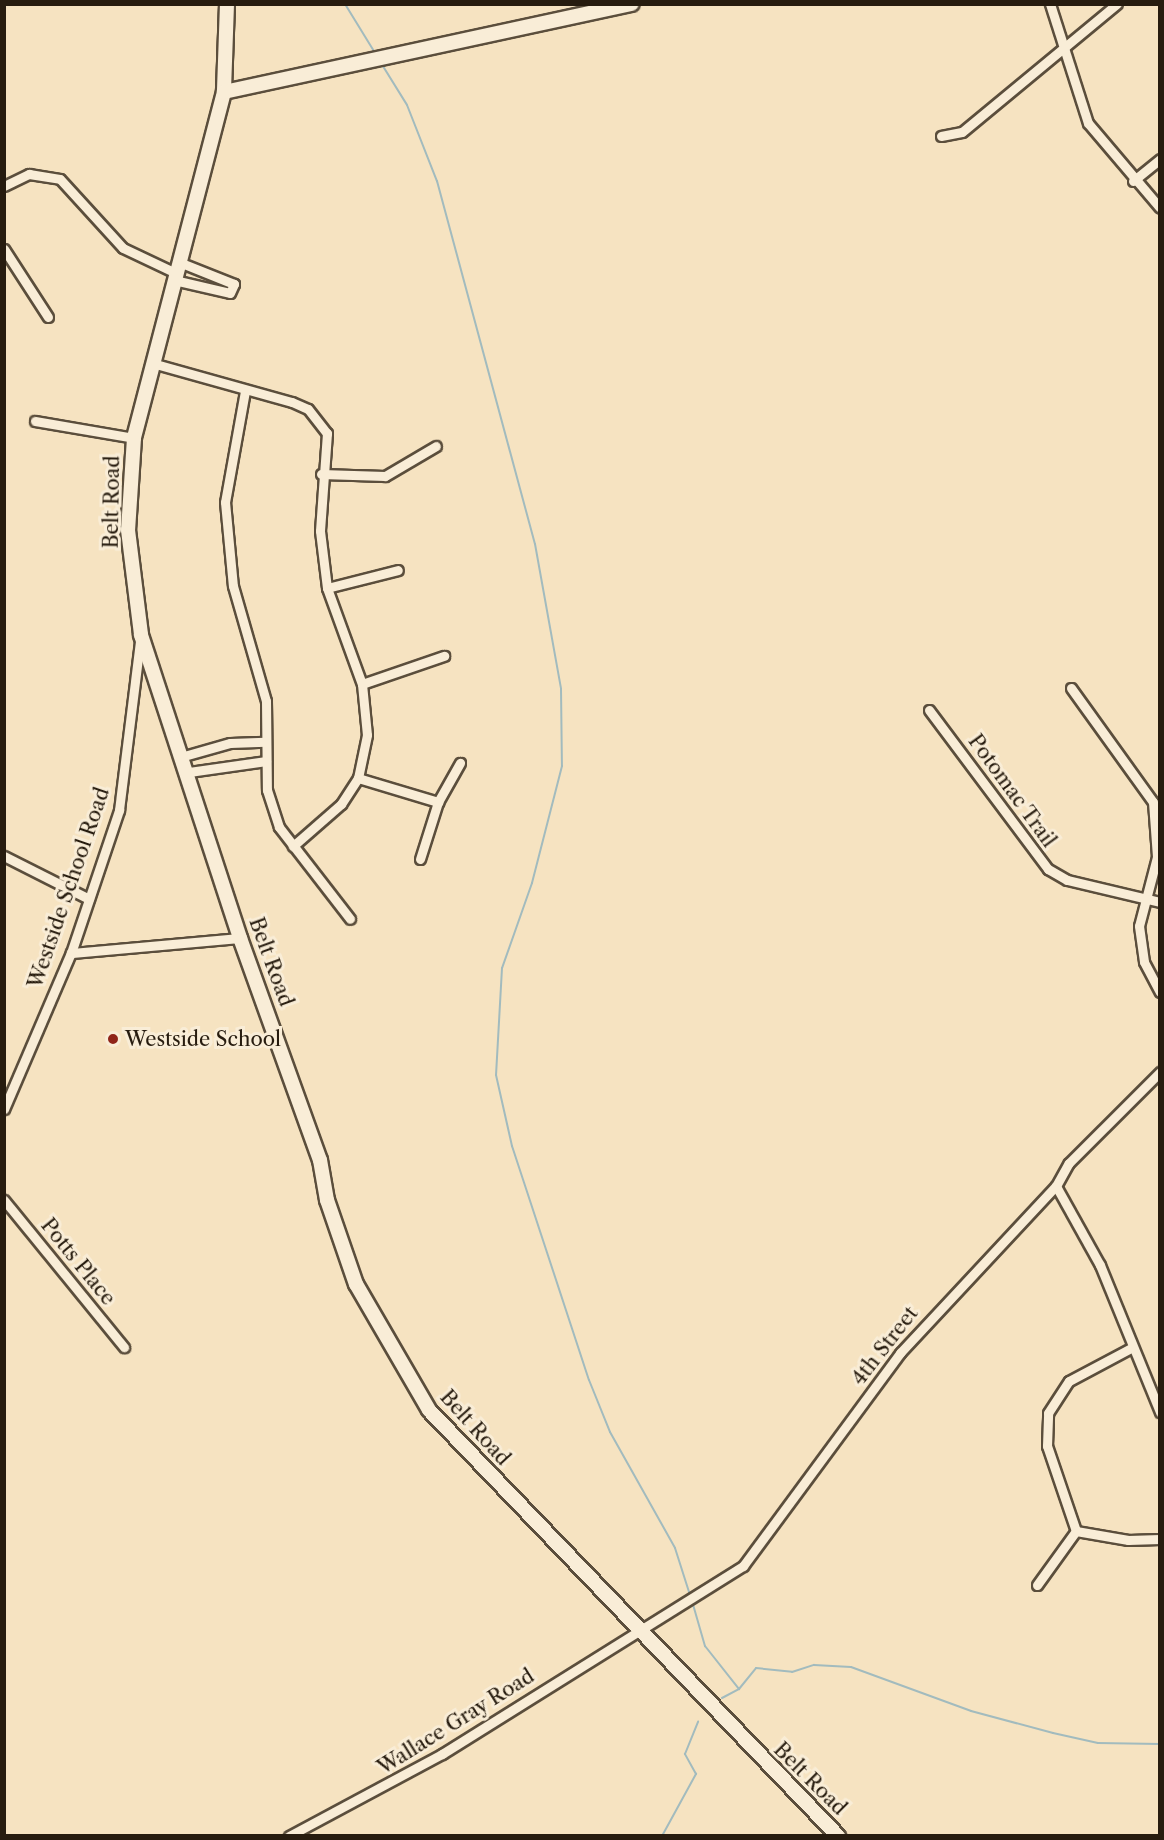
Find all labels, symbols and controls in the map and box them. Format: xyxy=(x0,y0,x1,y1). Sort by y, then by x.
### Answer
street label: Belt Road xyxy=(99,455,125,549)
street label: Potomac Trail xyxy=(963,730,1061,852)
street label: Westside School Road xyxy=(23,784,115,992)
street label: Belt Road xyxy=(244,914,298,1010)
place label: Westside School xyxy=(125,1027,281,1051)
marker: Westside School xyxy=(106,1032,120,1046)
street label: Potts Place xyxy=(36,1214,120,1310)
street label: 4th Street xyxy=(847,1302,923,1390)
street label: Belt Road xyxy=(435,1385,515,1471)
street label: Wallace Gray Road xyxy=(373,1664,539,1780)
street label: Belt Road xyxy=(769,1738,851,1820)

